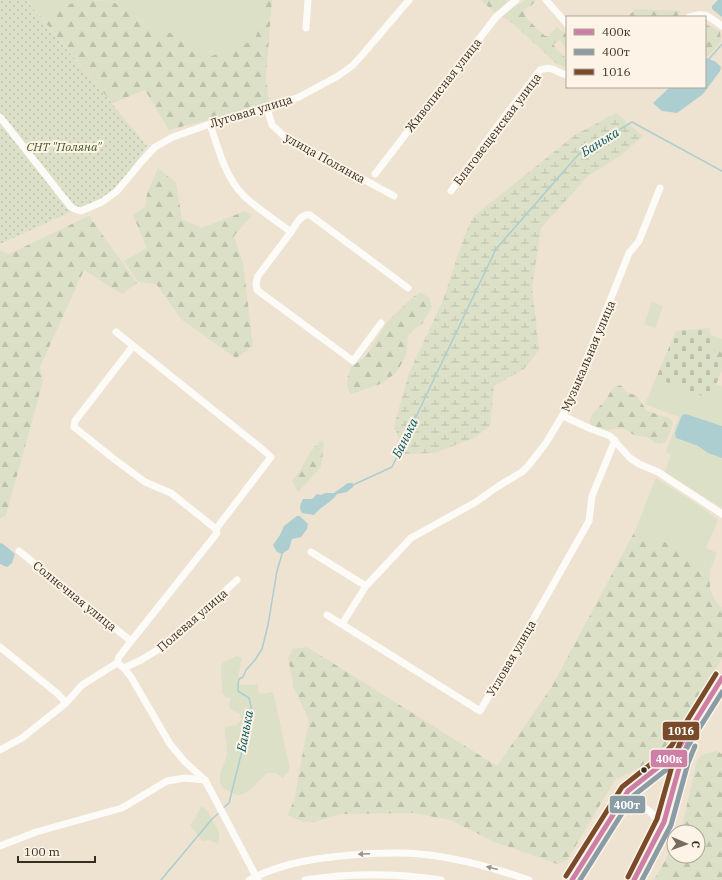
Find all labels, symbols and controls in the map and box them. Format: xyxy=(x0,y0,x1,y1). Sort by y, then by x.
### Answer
legend xyxy=(566,16,706,88)
text: 400к xyxy=(602,24,631,39)
street label: Живописная улица xyxy=(402,35,485,135)
text: 400т xyxy=(602,44,630,59)
text: 1016 xyxy=(602,64,631,79)
street label: Благовещенская улица xyxy=(450,69,544,188)
street label: Луговая улица xyxy=(208,91,295,131)
water label: Банька xyxy=(577,124,622,161)
street label: улица Полянка xyxy=(282,130,368,187)
park label: СНТ "Поляна" xyxy=(26,139,103,154)
street label: Музыкальная улица xyxy=(558,298,618,414)
water label: Банька xyxy=(388,415,422,461)
street label: Солнечная улица xyxy=(30,558,120,635)
street label: Полевая улица xyxy=(154,585,231,655)
street label: Угловая улица xyxy=(483,617,539,699)
water label: Банька xyxy=(232,709,257,754)
line badge: 1016 xyxy=(662,721,700,741)
text: 1016 xyxy=(668,724,695,738)
line badge: 400к xyxy=(650,749,688,768)
text: 400к xyxy=(656,752,683,766)
unlabelled marker xyxy=(639,765,649,775)
line badge: 400т xyxy=(609,795,646,814)
text: 400т xyxy=(614,798,641,812)
north arrow xyxy=(666,824,706,864)
scale bar xyxy=(18,838,95,864)
text: С xyxy=(689,840,703,848)
text: 100 m xyxy=(24,844,60,859)
one-way arrow xyxy=(358,851,370,858)
one-way arrow xyxy=(486,865,498,871)

